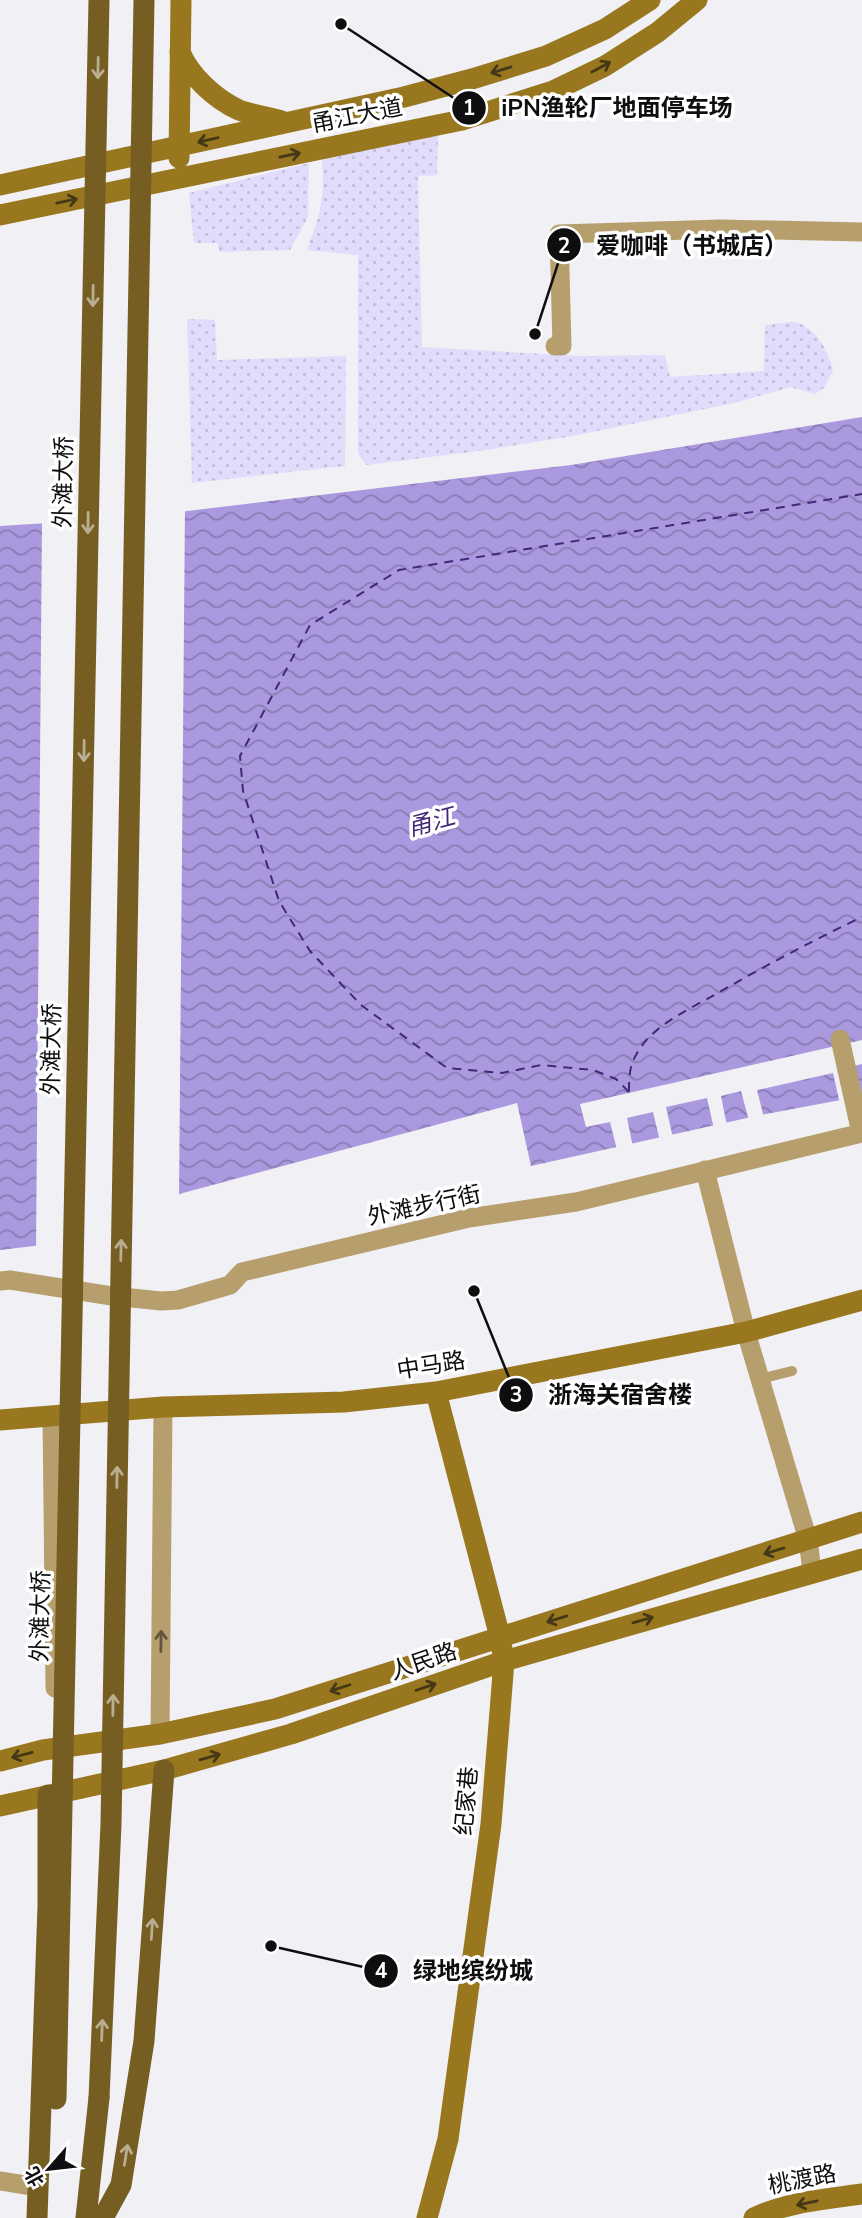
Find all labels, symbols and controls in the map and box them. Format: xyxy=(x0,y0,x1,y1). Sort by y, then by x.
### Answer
one-way arrow xyxy=(91,56,104,79)
one-way arrow xyxy=(591,60,611,74)
one-way arrow xyxy=(490,65,512,78)
callout: iPN渔轮厂地面停车场 xyxy=(452,85,746,130)
street label: 甬江大道 xyxy=(309,91,405,139)
text: iPN渔轮厂地面停车场 xyxy=(501,92,733,124)
text: 1 xyxy=(463,94,475,122)
one-way arrow xyxy=(197,134,220,147)
one-way arrow xyxy=(278,147,301,161)
one-way arrow xyxy=(55,193,78,207)
callout: 爱咖啡（书城店） xyxy=(547,223,802,268)
text: 爱咖啡（书城店） xyxy=(596,230,788,262)
text: 2 xyxy=(558,232,570,260)
one-way arrow xyxy=(86,284,100,307)
street label: 外滩大桥 xyxy=(47,436,80,528)
one-way arrow xyxy=(82,511,95,534)
one-way arrow xyxy=(77,739,90,762)
water label: 甬江 xyxy=(404,800,461,844)
street label: 外滩大桥 xyxy=(35,1003,68,1095)
street label: 外滩步行街 xyxy=(365,1178,484,1233)
one-way arrow xyxy=(114,1239,128,1262)
street label: 中马路 xyxy=(395,1345,468,1386)
callout: 浙海关宿舍楼 xyxy=(499,1372,706,1417)
text: 浙海关宿舍楼 xyxy=(548,1379,692,1411)
text: 3 xyxy=(510,1381,522,1409)
one-way arrow xyxy=(110,1466,124,1489)
one-way arrow xyxy=(763,1545,785,1558)
street label: 外滩大桥 xyxy=(24,1570,57,1662)
one-way arrow xyxy=(546,1613,568,1626)
one-way arrow xyxy=(632,1613,654,1626)
one-way arrow xyxy=(154,1630,168,1653)
street label: 人民路 xyxy=(385,1636,461,1687)
one-way arrow xyxy=(415,1680,437,1692)
one-way arrow xyxy=(329,1683,351,1696)
one-way arrow xyxy=(106,1694,120,1717)
one-way arrow xyxy=(11,1749,34,1762)
one-way arrow xyxy=(198,1750,220,1763)
street label: 纪家巷 xyxy=(448,1765,485,1837)
one-way arrow xyxy=(146,1918,159,1941)
callout: 绿地缤纷城 xyxy=(364,1948,547,1993)
text: 绿地缤纷城 xyxy=(413,1955,533,1987)
text: 4 xyxy=(375,1957,388,1985)
one-way arrow xyxy=(95,2019,108,2042)
north arrow xyxy=(14,2134,84,2204)
one-way arrow xyxy=(120,2144,133,2167)
street label: 桃渡路 xyxy=(765,2158,839,2201)
text: 北 xyxy=(19,2162,51,2191)
one-way arrow xyxy=(796,2196,819,2210)

